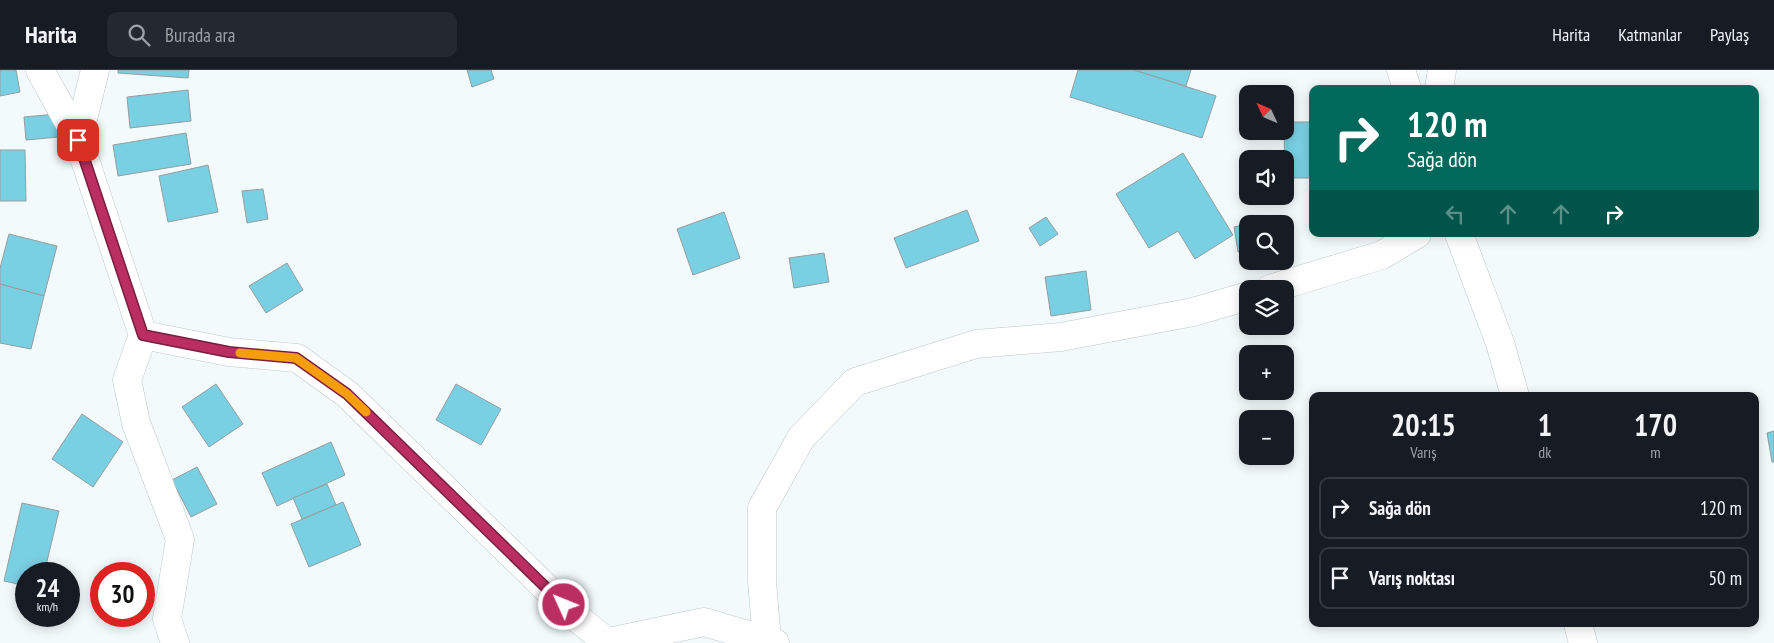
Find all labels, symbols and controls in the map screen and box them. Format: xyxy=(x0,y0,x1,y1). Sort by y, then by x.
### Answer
search box xyxy=(107,12,457,57)
text: Harita xyxy=(25,19,77,50)
icon: search xyxy=(125,21,153,49)
text: Burada ara xyxy=(165,23,235,47)
text: Harita xyxy=(1552,23,1590,46)
text: Katmanlar xyxy=(1618,23,1682,46)
text: Paylaş xyxy=(1710,23,1749,46)
north arrow xyxy=(1239,85,1294,140)
map controls xyxy=(1239,85,1294,465)
text: 120 m xyxy=(1407,101,1488,147)
icon: right xyxy=(1324,105,1389,170)
pin xyxy=(57,119,99,161)
icon: arrive xyxy=(64,126,92,154)
text: Sağa dön xyxy=(1407,145,1477,173)
button: sound xyxy=(1239,150,1294,205)
icon: left xyxy=(1441,200,1469,228)
icon: ahead xyxy=(1494,200,1522,228)
icon: ahead xyxy=(1547,200,1575,228)
icon: right xyxy=(1600,200,1628,228)
button: search xyxy=(1239,215,1294,270)
button: layers xyxy=(1239,280,1294,335)
button: + xyxy=(1239,345,1294,400)
text: 20:15 xyxy=(1391,405,1456,444)
text: 1 xyxy=(1538,405,1552,444)
text: 170 xyxy=(1634,405,1677,444)
button: − xyxy=(1239,410,1294,465)
text: Varış xyxy=(1410,442,1437,462)
text: dk xyxy=(1538,442,1551,462)
text: m xyxy=(1650,442,1661,462)
icon: right xyxy=(1326,494,1354,522)
text: Sağa dön xyxy=(1369,496,1431,520)
text: 120 m xyxy=(1700,496,1742,520)
speed limit sign: 30 xyxy=(90,562,155,627)
icon: arrive xyxy=(1326,564,1354,592)
text: Varış noktası xyxy=(1369,566,1455,590)
text: 50 m xyxy=(1709,566,1742,590)
text: 24 xyxy=(36,572,59,604)
position arrow xyxy=(537,578,589,630)
text: km/h xyxy=(37,599,58,614)

